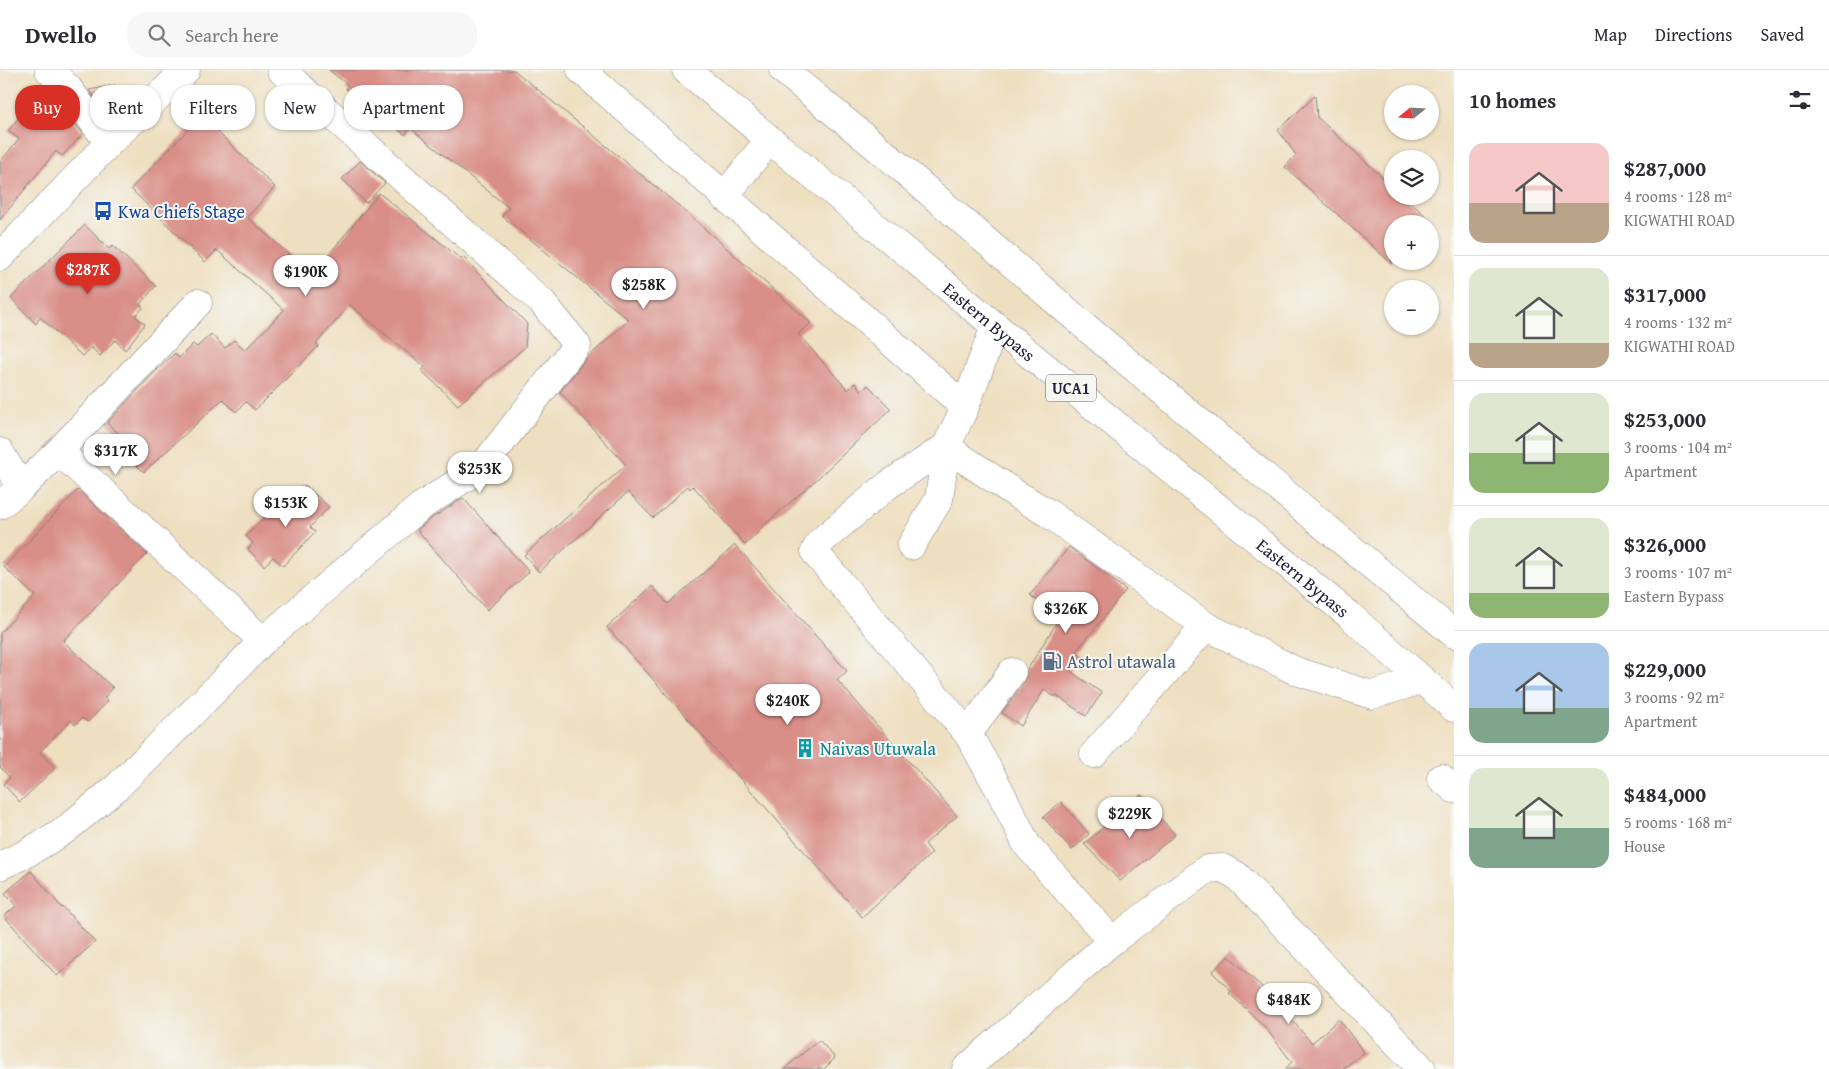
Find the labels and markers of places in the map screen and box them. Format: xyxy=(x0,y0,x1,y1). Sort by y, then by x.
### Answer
place label: Kwa Chiefs Stage xyxy=(118,198,245,225)
bus stop icon: Kwa Chiefs Stage xyxy=(92,200,114,222)
pin: $287K xyxy=(53,252,123,295)
pin: $190K xyxy=(271,254,341,297)
pin: $258K xyxy=(609,268,679,310)
pin: $317K xyxy=(81,434,151,476)
pin: $253K xyxy=(445,452,515,494)
pin: $153K xyxy=(251,486,321,528)
pin: $326K xyxy=(1031,592,1101,634)
place label: Astrol utawala xyxy=(1067,648,1176,675)
fuel station icon: Astrol utawala xyxy=(1041,650,1063,672)
pin: $240K xyxy=(753,684,823,726)
place label: Naivas Utuwala xyxy=(820,735,937,762)
building icon: Naivas Utuwala xyxy=(794,737,816,759)
pin: $229K xyxy=(1095,796,1165,839)
pin: $484K xyxy=(1254,982,1324,1025)

